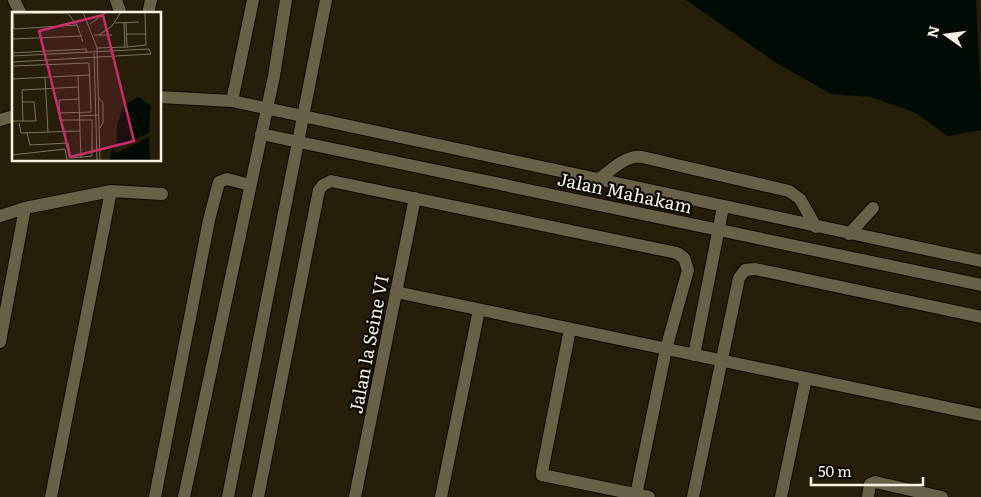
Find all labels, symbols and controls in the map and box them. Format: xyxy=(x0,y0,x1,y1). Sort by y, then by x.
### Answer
north arrow xyxy=(921,10,971,60)
inset map xyxy=(12,12,161,161)
text: N xyxy=(921,23,944,40)
street label: Jalan Mahakam xyxy=(555,165,695,219)
street label: Jalan la Seine VI xyxy=(341,272,395,416)
scale bar xyxy=(811,454,924,486)
text: 50 m xyxy=(818,459,852,482)

